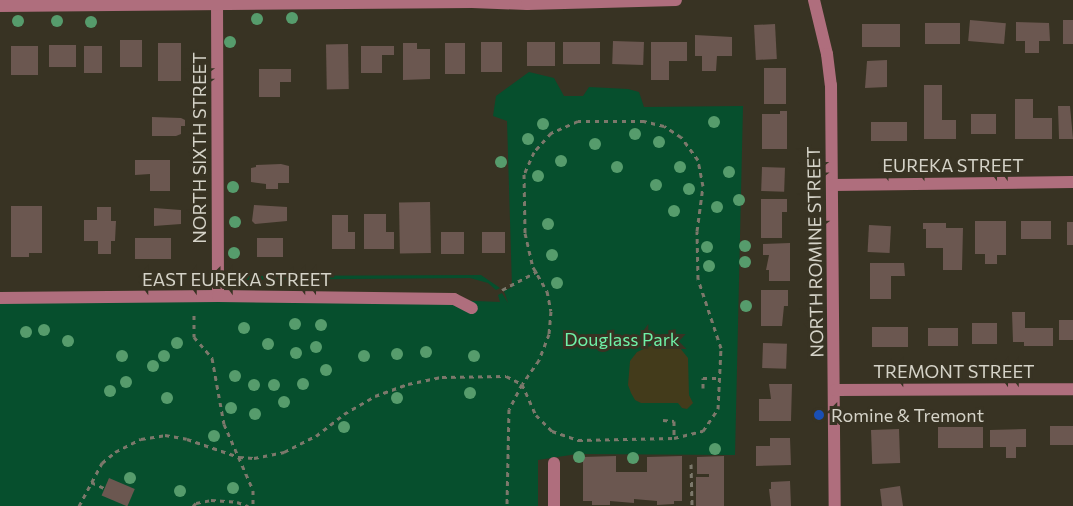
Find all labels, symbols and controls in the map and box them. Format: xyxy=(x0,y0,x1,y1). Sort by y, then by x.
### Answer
street label: NORTH SIXTH STREET xyxy=(188,52,210,244)
street label: NORTH ROMINE STREET xyxy=(802,146,828,358)
street label: EUREKA STREET xyxy=(882,154,1024,176)
street label: EAST EUREKA STREET xyxy=(142,268,332,290)
park label: Douglass Park xyxy=(564,328,680,350)
street label: TREMONT STREET xyxy=(873,360,1035,382)
place label: Romine & Tremont xyxy=(831,404,984,426)
marker: Romine & Tremont xyxy=(812,408,826,422)

